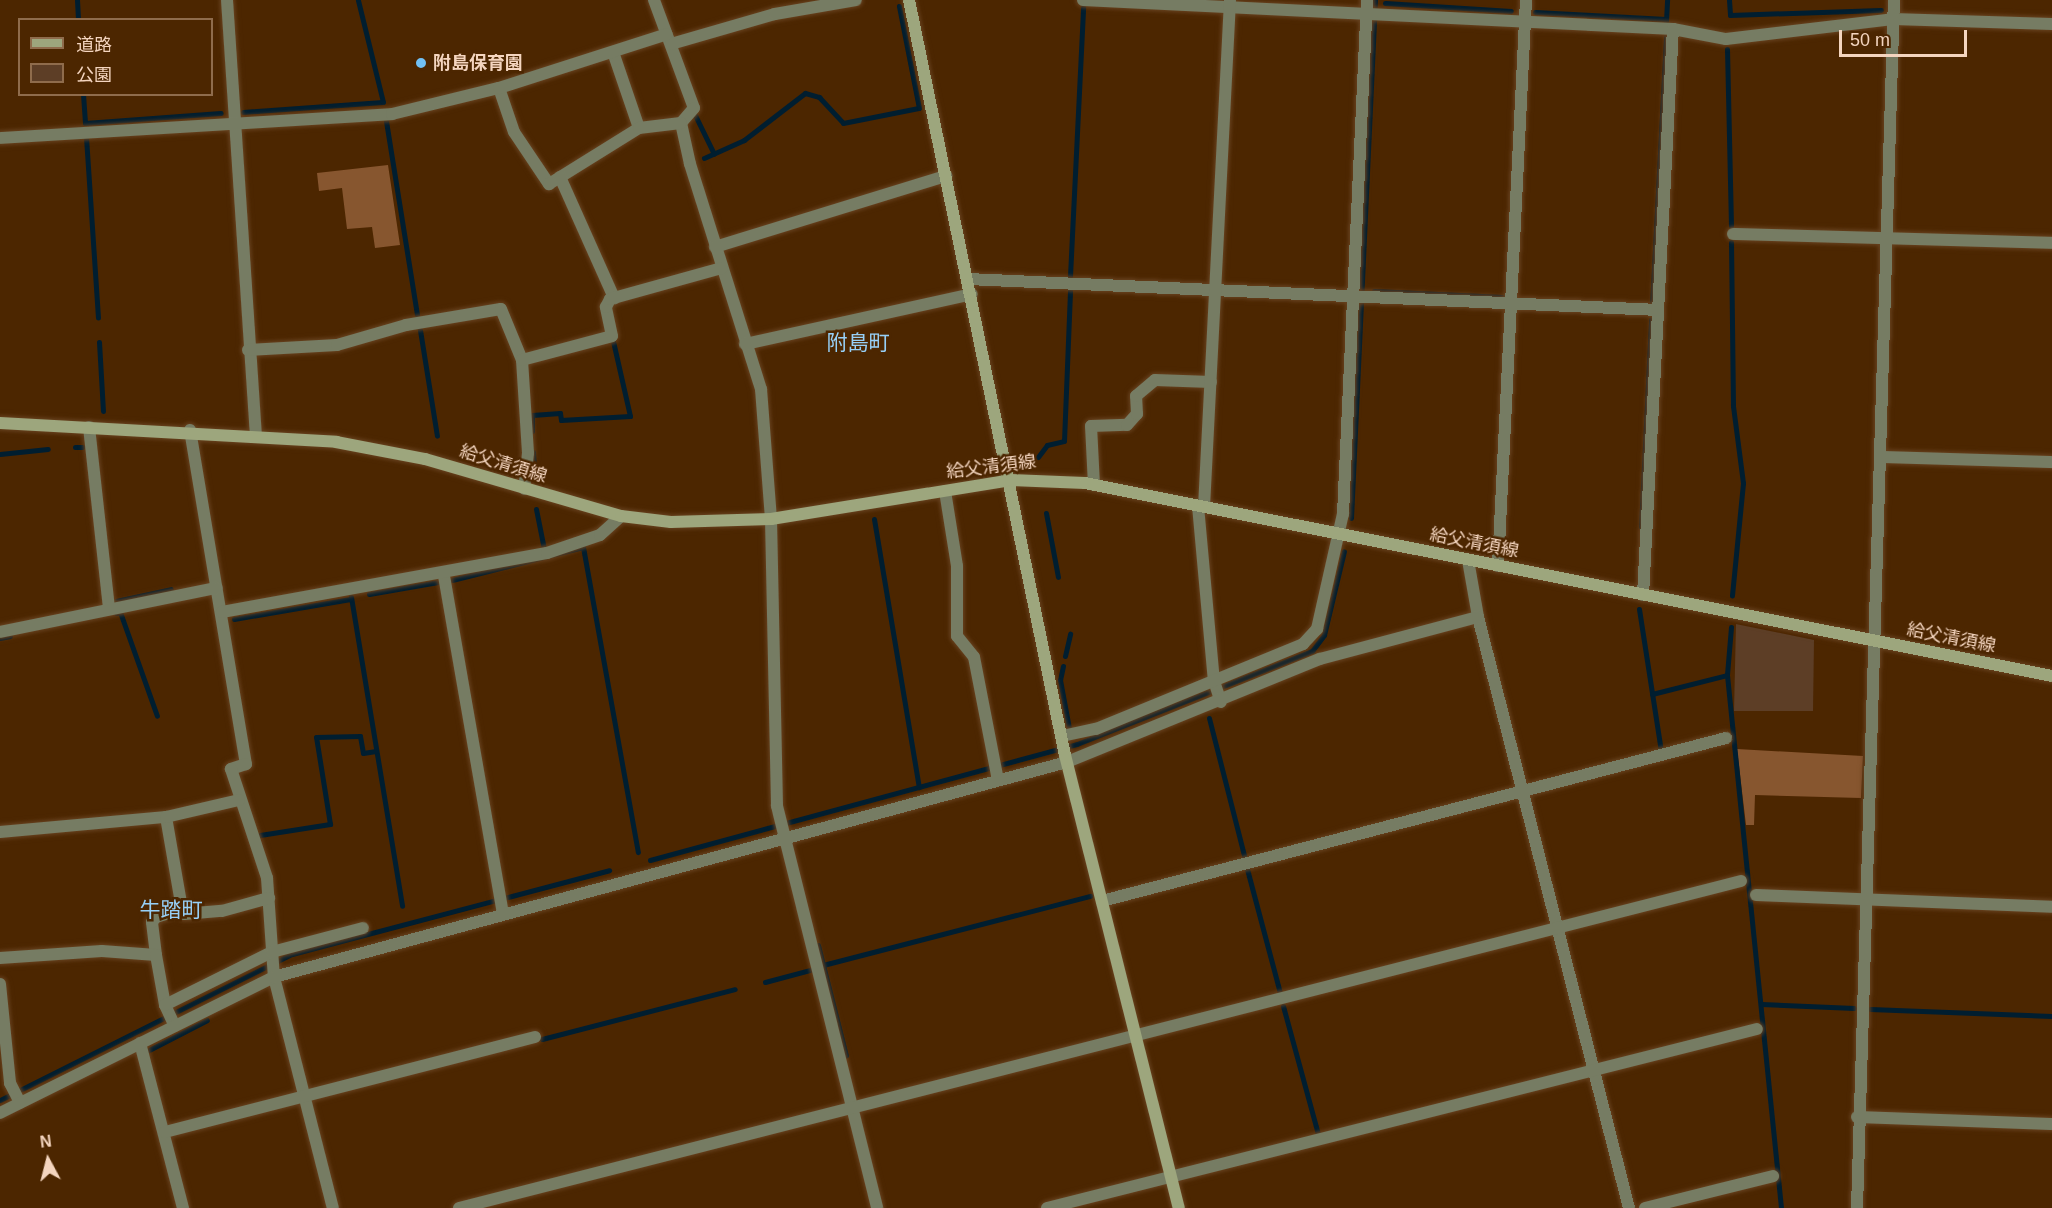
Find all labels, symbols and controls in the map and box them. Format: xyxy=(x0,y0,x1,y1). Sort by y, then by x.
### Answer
legend xyxy=(18,18,213,96)
scale bar xyxy=(1842,18,1970,56)
text: 50 m xyxy=(1850,30,1890,50)
text: 道路 xyxy=(76,35,112,55)
place label: 附島保育園 xyxy=(433,52,523,74)
marker: 附島保育園 xyxy=(414,56,428,70)
text: 公園 xyxy=(76,65,112,85)
district label: 附島町 xyxy=(827,330,889,356)
street label: 給父清須線 xyxy=(457,441,549,487)
street label: 給父清須線 xyxy=(945,451,1037,483)
street label: 給父清須線 xyxy=(1428,524,1520,562)
street label: 給父清須線 xyxy=(1905,619,1997,657)
district label: 牛踏町 xyxy=(140,897,202,923)
north arrow xyxy=(18,1130,78,1190)
text: N xyxy=(39,1132,53,1151)

